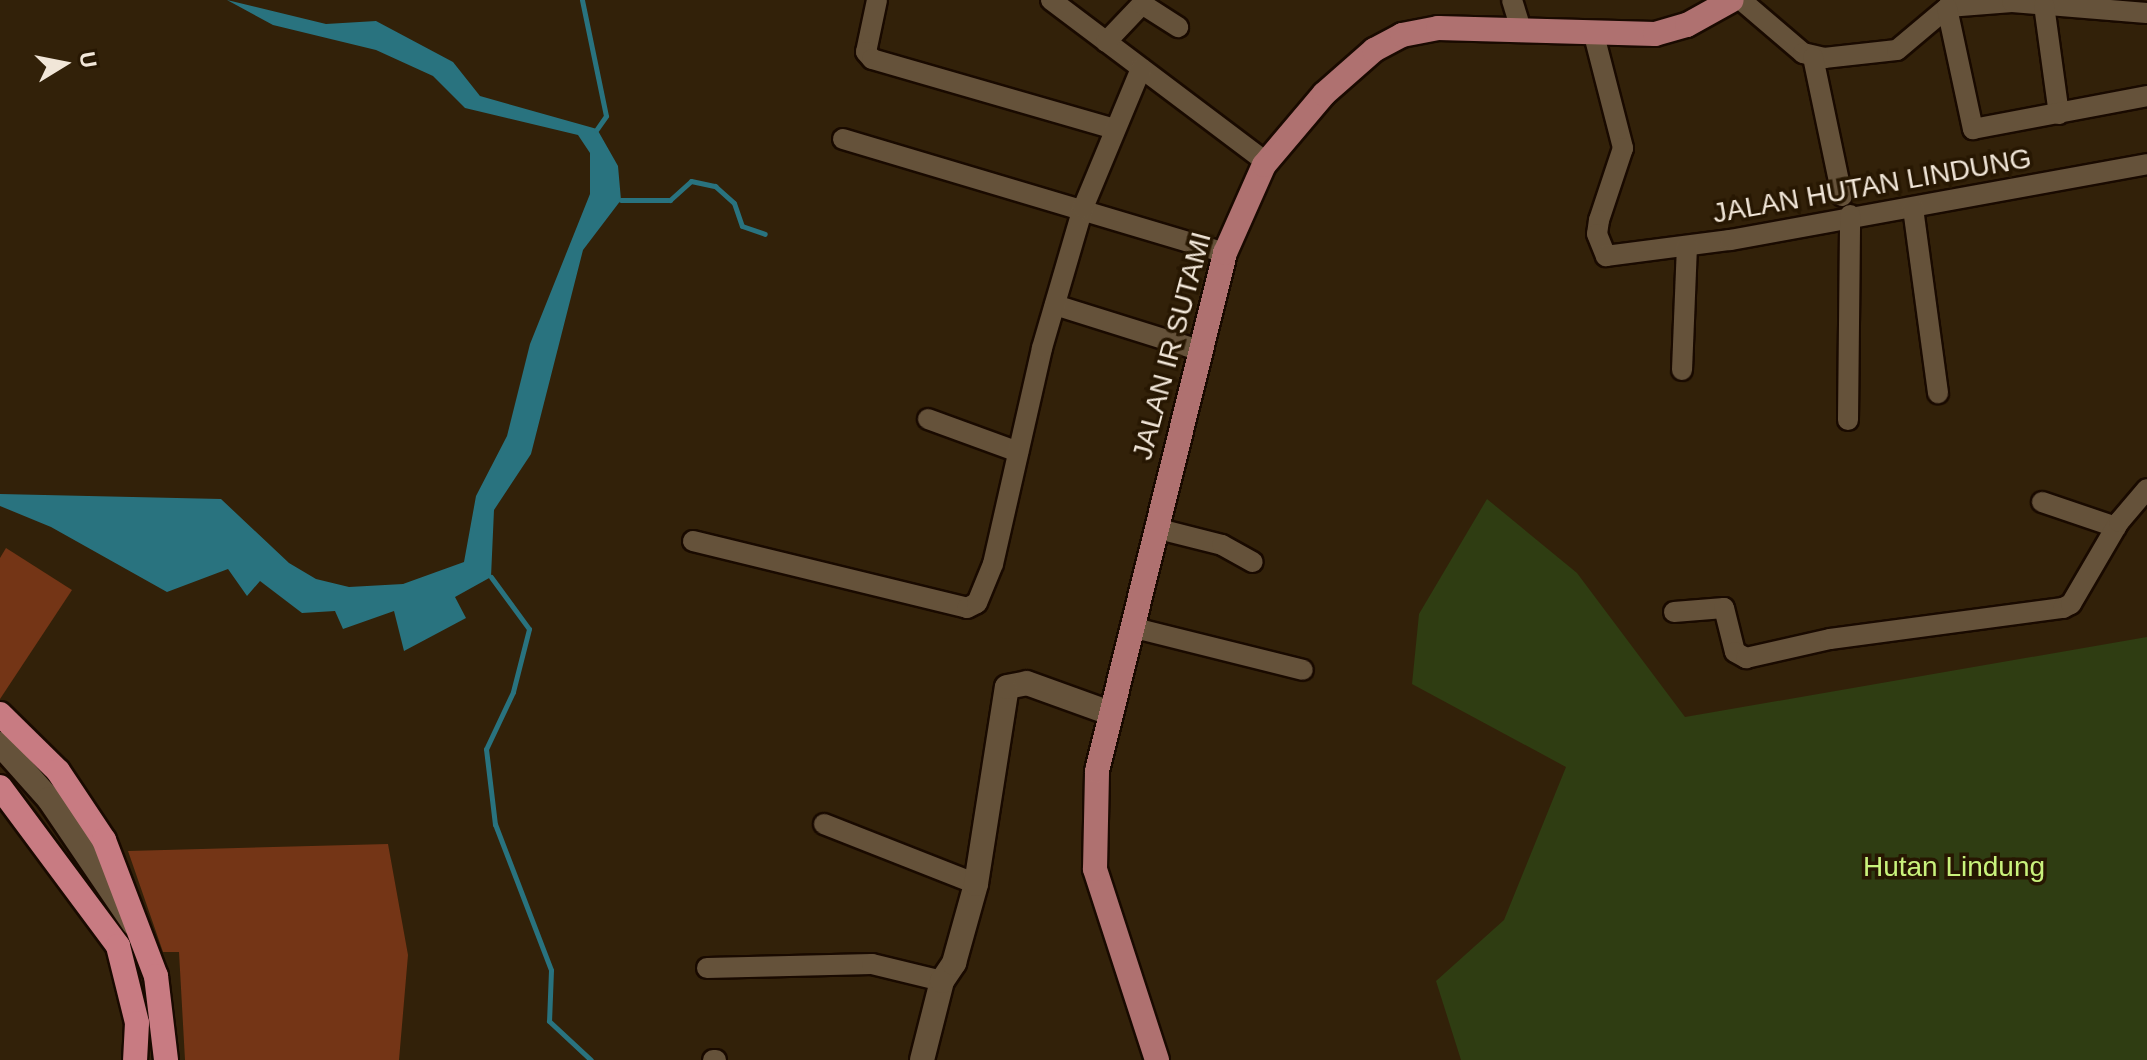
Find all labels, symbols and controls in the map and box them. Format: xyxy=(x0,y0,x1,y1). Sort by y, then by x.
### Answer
north arrow xyxy=(24,24,104,104)
text: U xyxy=(74,50,102,70)
street label: JALAN HUTAN LINDUNG xyxy=(1710,141,2034,231)
street label: JALAN IR SUTAMI xyxy=(1125,228,1219,464)
park label: Hutan Lindung xyxy=(1863,850,2045,884)

